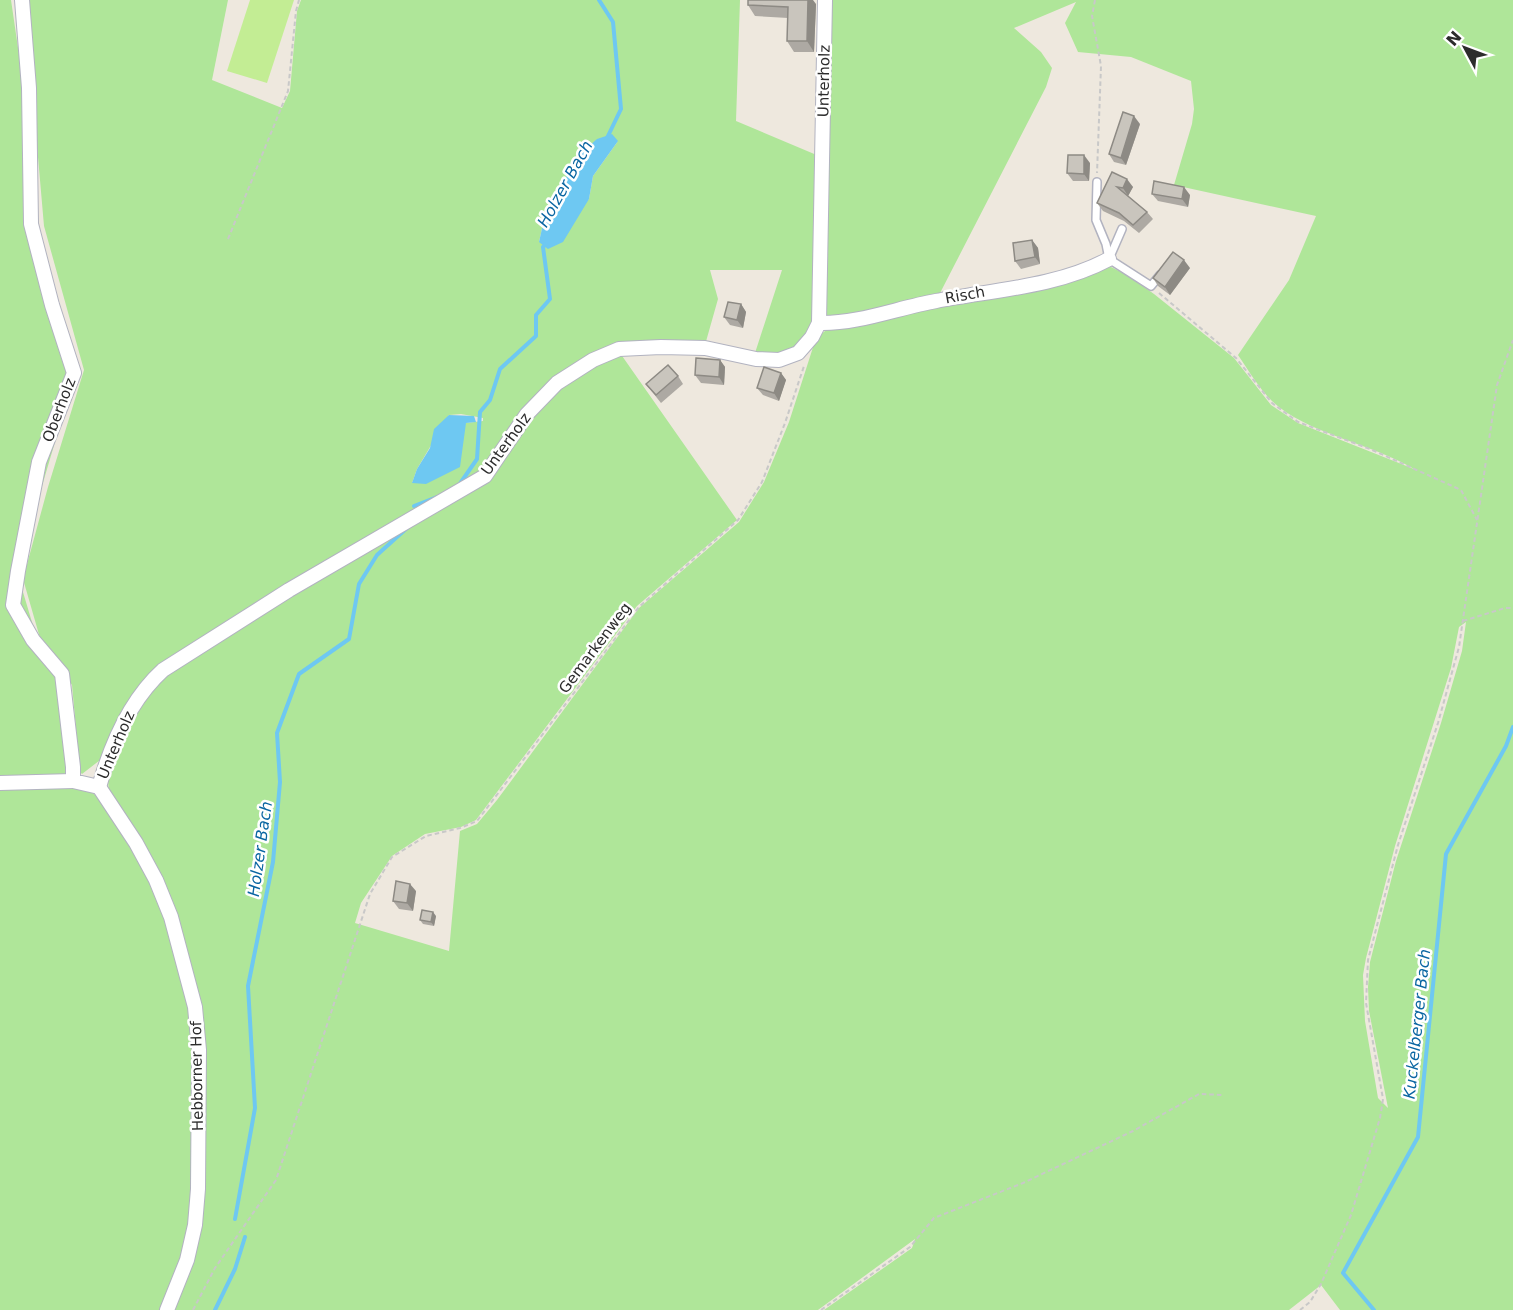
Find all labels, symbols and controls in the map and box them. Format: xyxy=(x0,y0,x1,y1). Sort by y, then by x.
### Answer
north arrow xyxy=(1435,18,1495,78)
text: N xyxy=(1442,27,1466,50)
street label: Unterholz xyxy=(814,45,834,117)
water label: Holzer Bach xyxy=(533,137,597,231)
street label: Risch xyxy=(944,283,986,307)
street label: Oberholz xyxy=(39,375,79,445)
street label: Unterholz xyxy=(477,409,535,479)
street label: Gemarkenweg xyxy=(555,599,635,697)
street label: Unterholz xyxy=(94,708,138,782)
water label: Holzer Bach xyxy=(244,800,276,898)
water label: Kuckelberger Bach xyxy=(1400,948,1434,1100)
street label: Hebborner Hof xyxy=(187,1020,207,1131)

